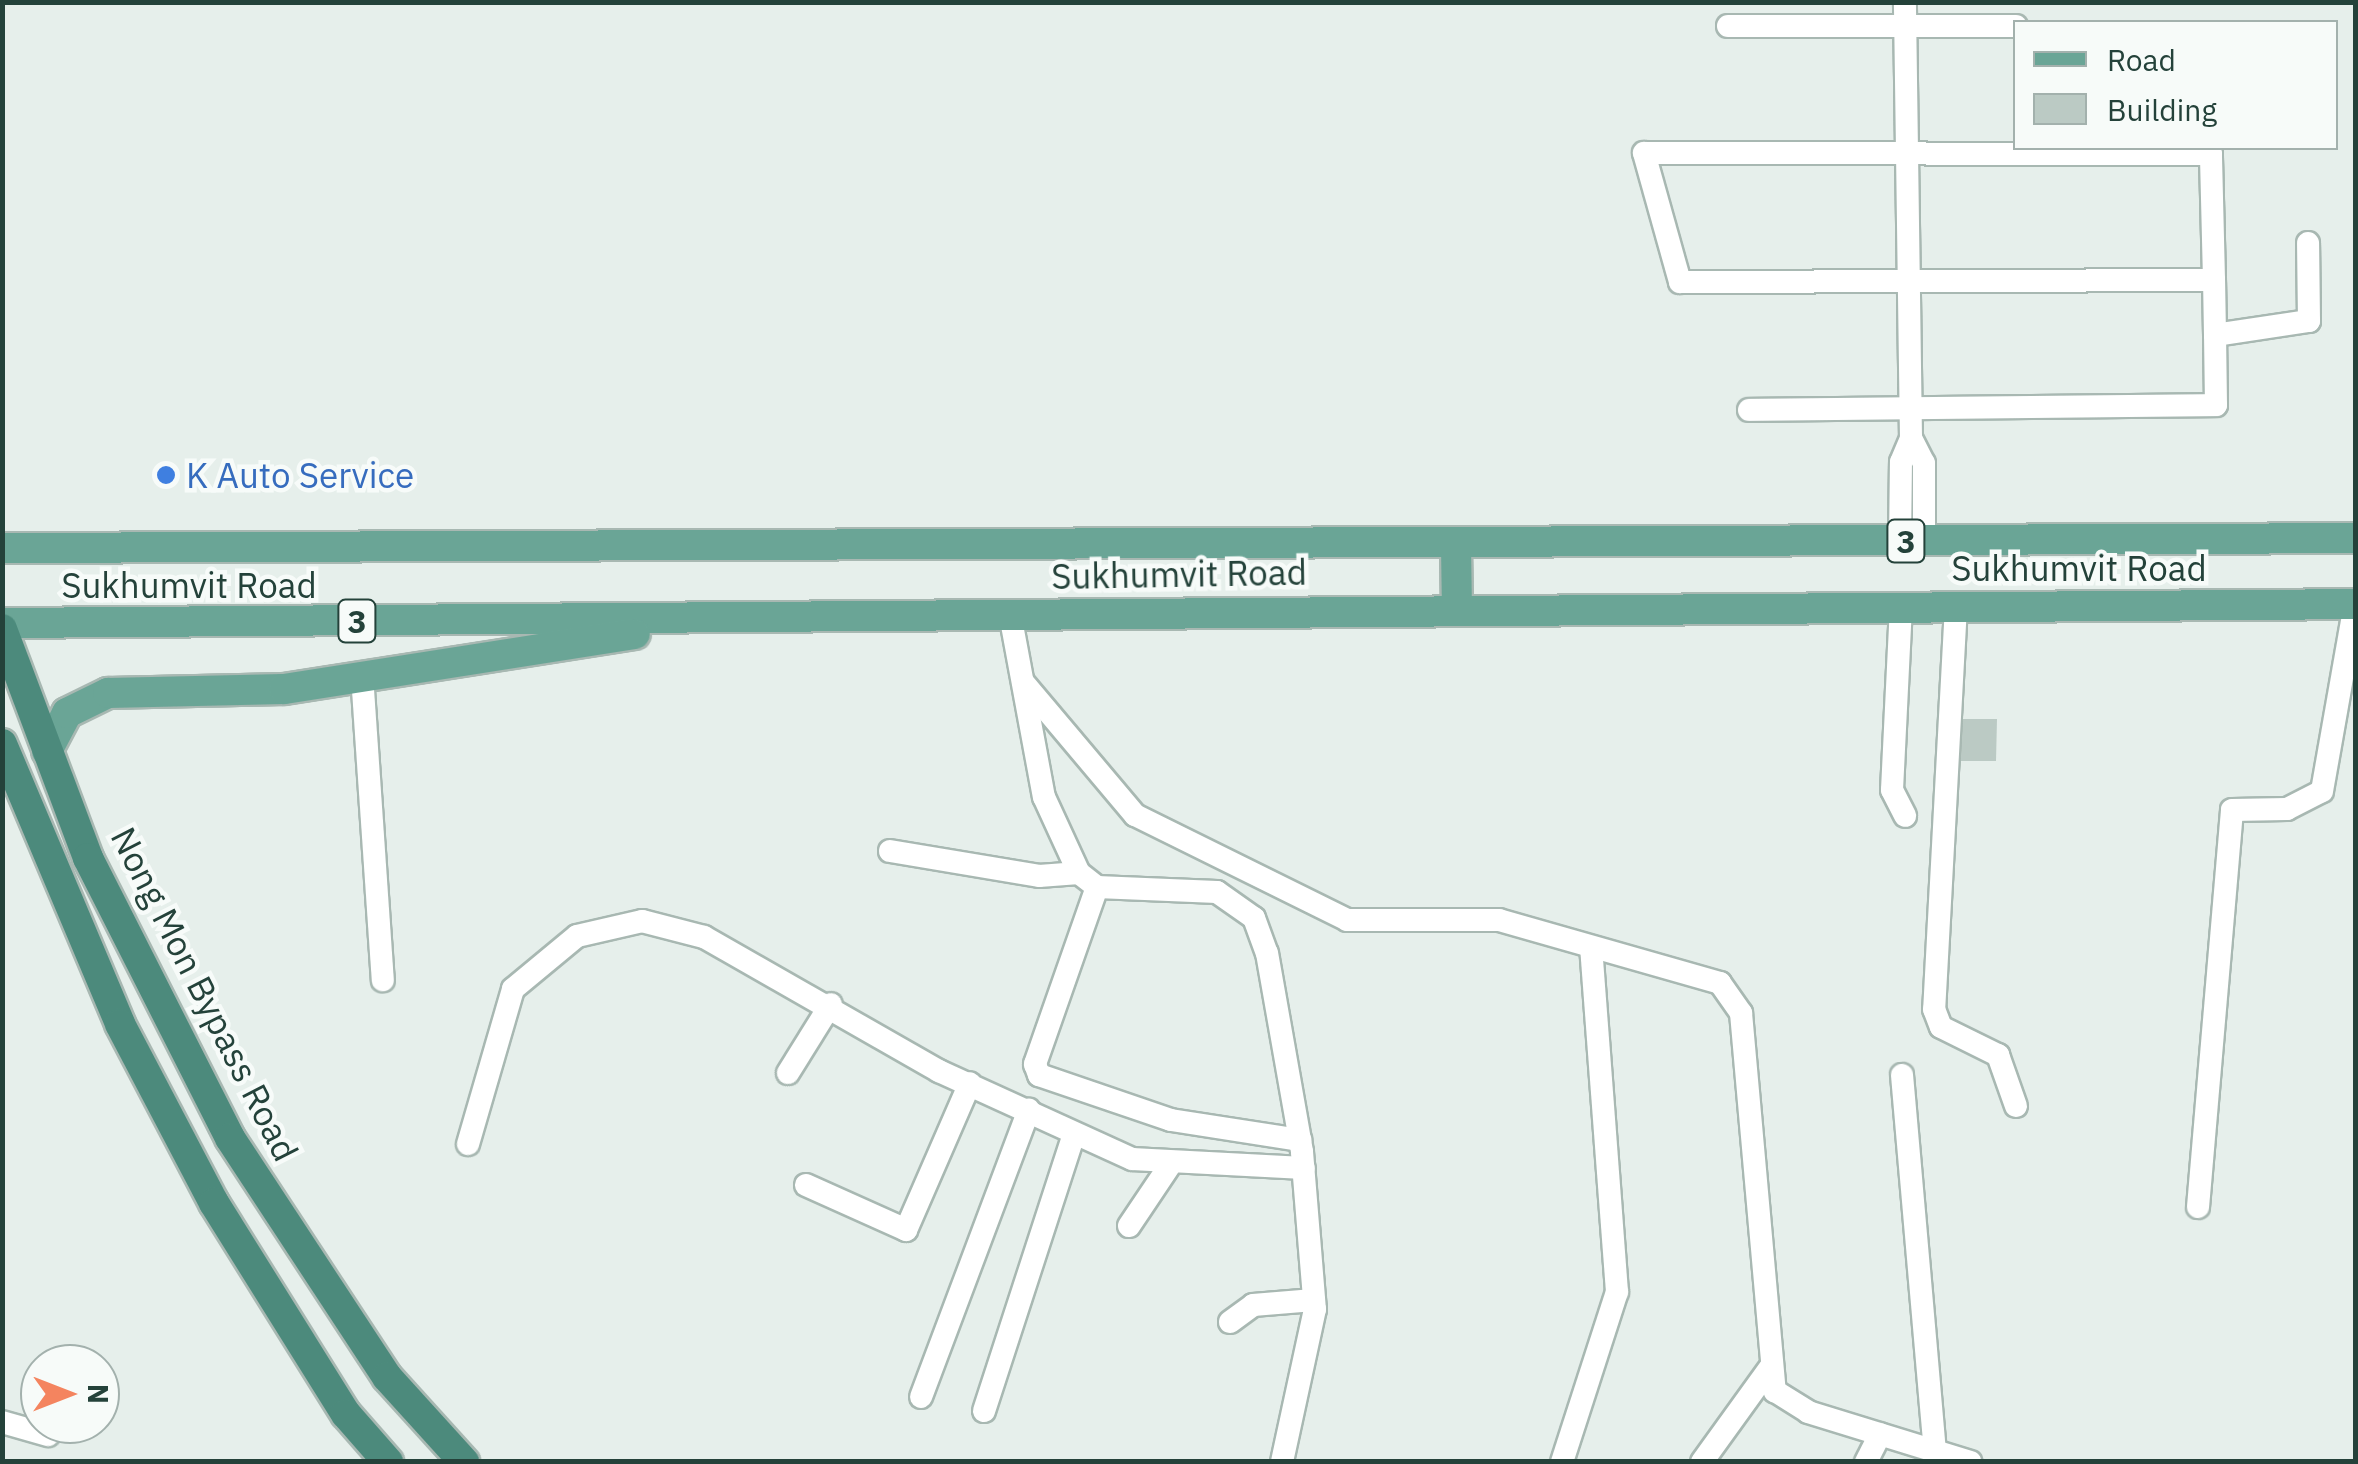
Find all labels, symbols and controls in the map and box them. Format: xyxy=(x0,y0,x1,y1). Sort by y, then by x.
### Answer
legend xyxy=(2013,20,2338,150)
text: Road xyxy=(2107,40,2176,79)
text: Building xyxy=(2107,90,2217,129)
place label: K Auto Service xyxy=(186,454,414,496)
marker: K Auto Service xyxy=(155,464,177,486)
road number: 3 xyxy=(1886,514,1926,568)
street label: Sukhumvit Road xyxy=(1951,547,2207,589)
street label: Sukhumvit Road xyxy=(1051,551,1307,597)
street label: Sukhumvit Road xyxy=(61,564,317,606)
road number: 3 xyxy=(337,594,377,648)
street label: Nong Mon Bypass Road xyxy=(103,820,307,1168)
north arrow xyxy=(20,1344,120,1444)
text: N xyxy=(80,1384,117,1404)

